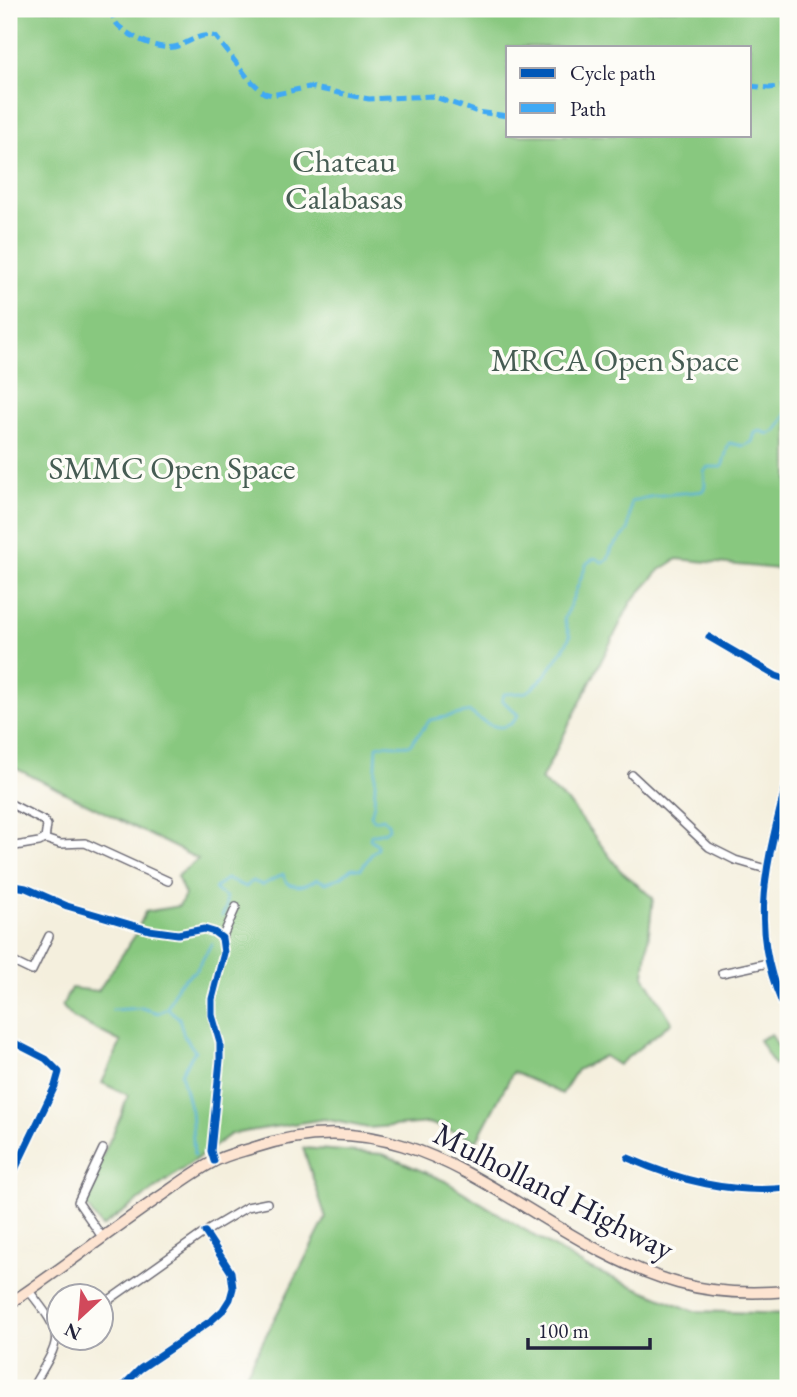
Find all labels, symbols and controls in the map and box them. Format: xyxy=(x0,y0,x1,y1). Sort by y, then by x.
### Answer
legend xyxy=(506,46,752,136)
text: Cycle path xyxy=(570,59,656,86)
text: Path xyxy=(570,95,607,122)
park label: Chateau Calabasas xyxy=(285,140,403,219)
park label: MRCA Open Space xyxy=(491,339,739,381)
park label: SMMC Open Space xyxy=(49,447,295,489)
street label: Mulholland Highway xyxy=(427,1112,682,1270)
north arrow xyxy=(46,1282,116,1352)
scale bar xyxy=(528,1306,650,1350)
text: N xyxy=(60,1317,85,1346)
text: 100 m xyxy=(538,1317,589,1344)

